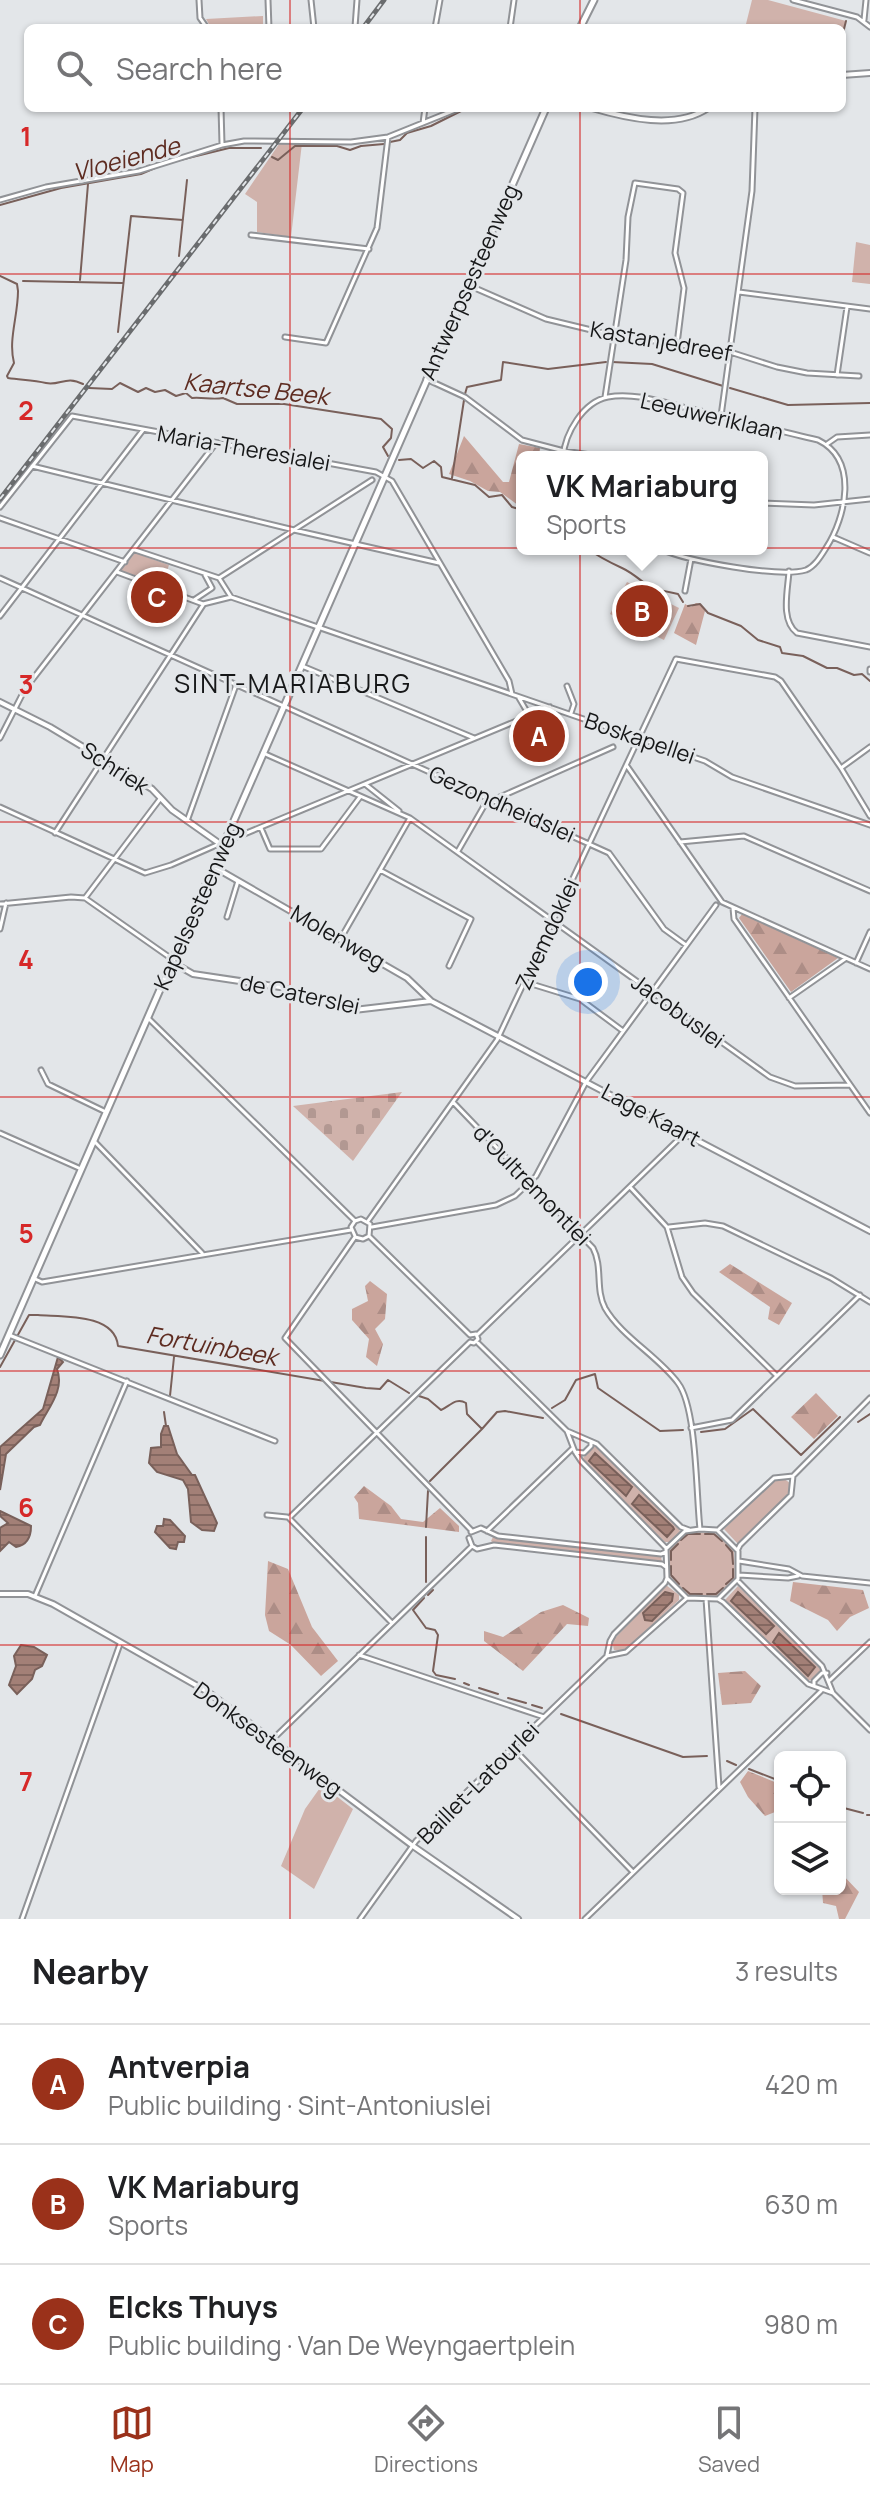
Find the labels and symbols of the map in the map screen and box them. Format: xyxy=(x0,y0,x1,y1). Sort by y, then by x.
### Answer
text: 1 xyxy=(20,118,32,154)
water label: Vloeiende xyxy=(69,127,185,188)
street label: Antwerpsesteenweg xyxy=(412,179,526,385)
street label: Kastanjedreef xyxy=(588,314,734,368)
water label: Kaartse Beek xyxy=(182,364,333,412)
street label: Leeuweriklaan xyxy=(638,385,786,447)
text: 2 xyxy=(18,392,34,428)
street label: Maria-Theresialei xyxy=(155,418,333,478)
pin: C xyxy=(131,567,183,627)
pin: B xyxy=(616,581,668,641)
district label: SINT-MARIABURG xyxy=(174,665,412,701)
text: 3 xyxy=(18,666,34,702)
street label: Boskapellei xyxy=(581,705,699,771)
pin: A xyxy=(513,706,565,766)
street label: Schriek xyxy=(75,735,156,802)
street label: Gezondheidslei xyxy=(424,758,580,850)
street label: Kapelsesteenweg xyxy=(146,817,248,995)
street label: Zwemdoklei xyxy=(508,873,586,995)
street label: Molenweg xyxy=(285,898,391,976)
text: 4 xyxy=(18,941,34,977)
your location xyxy=(568,962,608,1002)
street label: de Caterslei xyxy=(237,967,363,1021)
street label: Jacobuslei xyxy=(625,967,731,1055)
street label: Lage Kaart xyxy=(596,1076,706,1154)
street label: d'Oultremontlei xyxy=(467,1118,597,1252)
text: 5 xyxy=(18,1215,34,1251)
water label: Fortuinbeek xyxy=(144,1317,283,1373)
text: 6 xyxy=(18,1489,34,1525)
street label: Donksesteenweg xyxy=(188,1675,348,1803)
street label: Baillet-Latourlei xyxy=(410,1715,546,1851)
text: 7 xyxy=(19,1763,33,1799)

